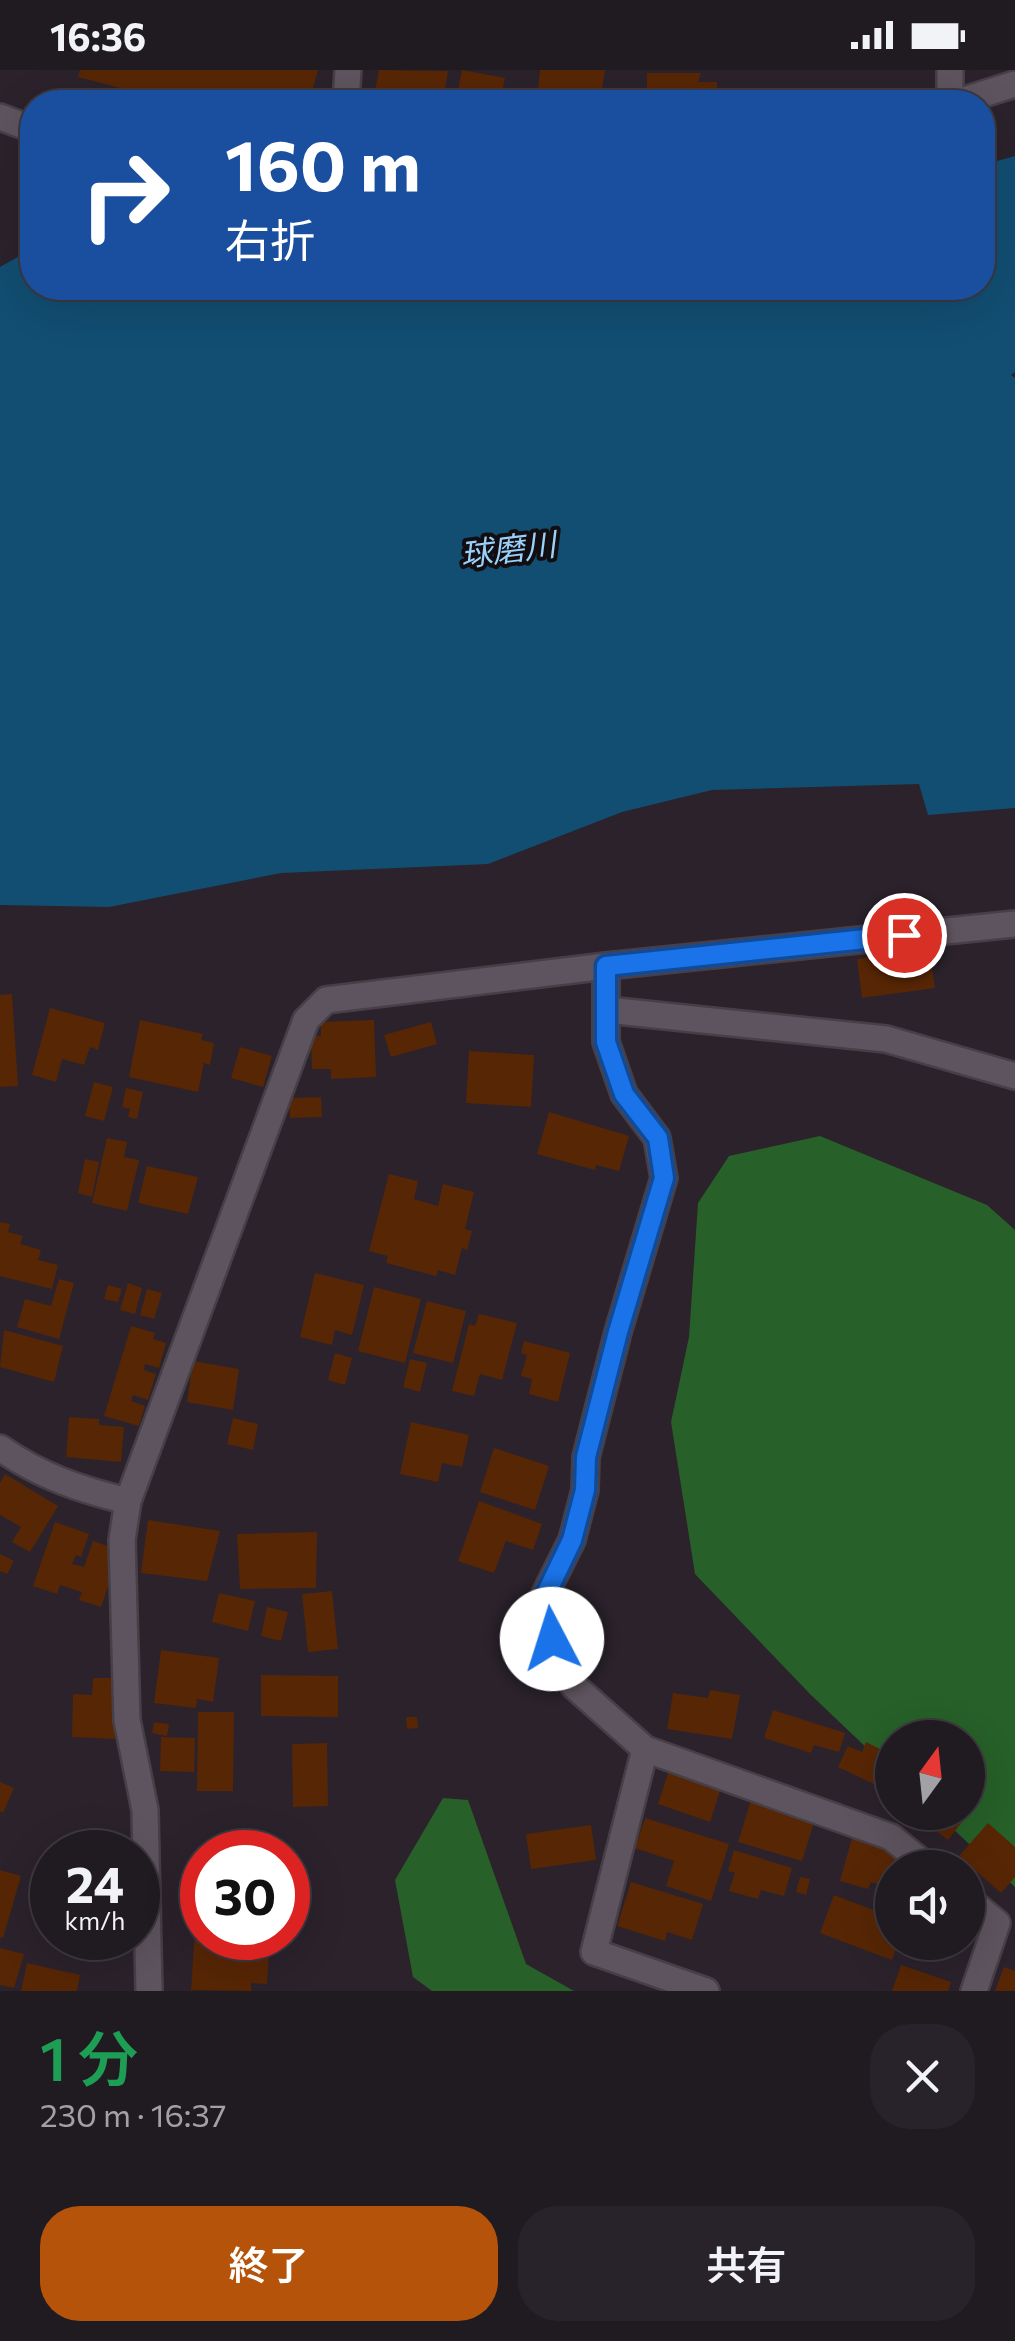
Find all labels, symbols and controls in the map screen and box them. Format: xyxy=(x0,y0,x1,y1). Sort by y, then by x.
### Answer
text: 16:36 xyxy=(50,12,146,59)
text: 160 m xyxy=(225,120,421,205)
icon: right xyxy=(60,130,190,260)
text: 右折 xyxy=(225,211,315,266)
water label: 球磨川 xyxy=(458,522,561,574)
pin xyxy=(862,893,947,978)
icon: arrive xyxy=(877,908,932,963)
position arrow xyxy=(500,1587,604,1691)
north arrow xyxy=(875,1720,985,1830)
map controls xyxy=(875,1720,985,1960)
speed limit sign: 30 xyxy=(180,1830,310,1960)
button: sound xyxy=(875,1850,985,1960)
text: 24 xyxy=(66,1852,124,1913)
text: km/h xyxy=(65,1905,125,1935)
text: 1 分 xyxy=(40,2020,138,2093)
button: close xyxy=(870,2024,975,2129)
text: 230 m · 16:37 xyxy=(40,2094,226,2134)
button: 終了 xyxy=(40,2206,498,2321)
button: 共有 xyxy=(518,2206,975,2321)

